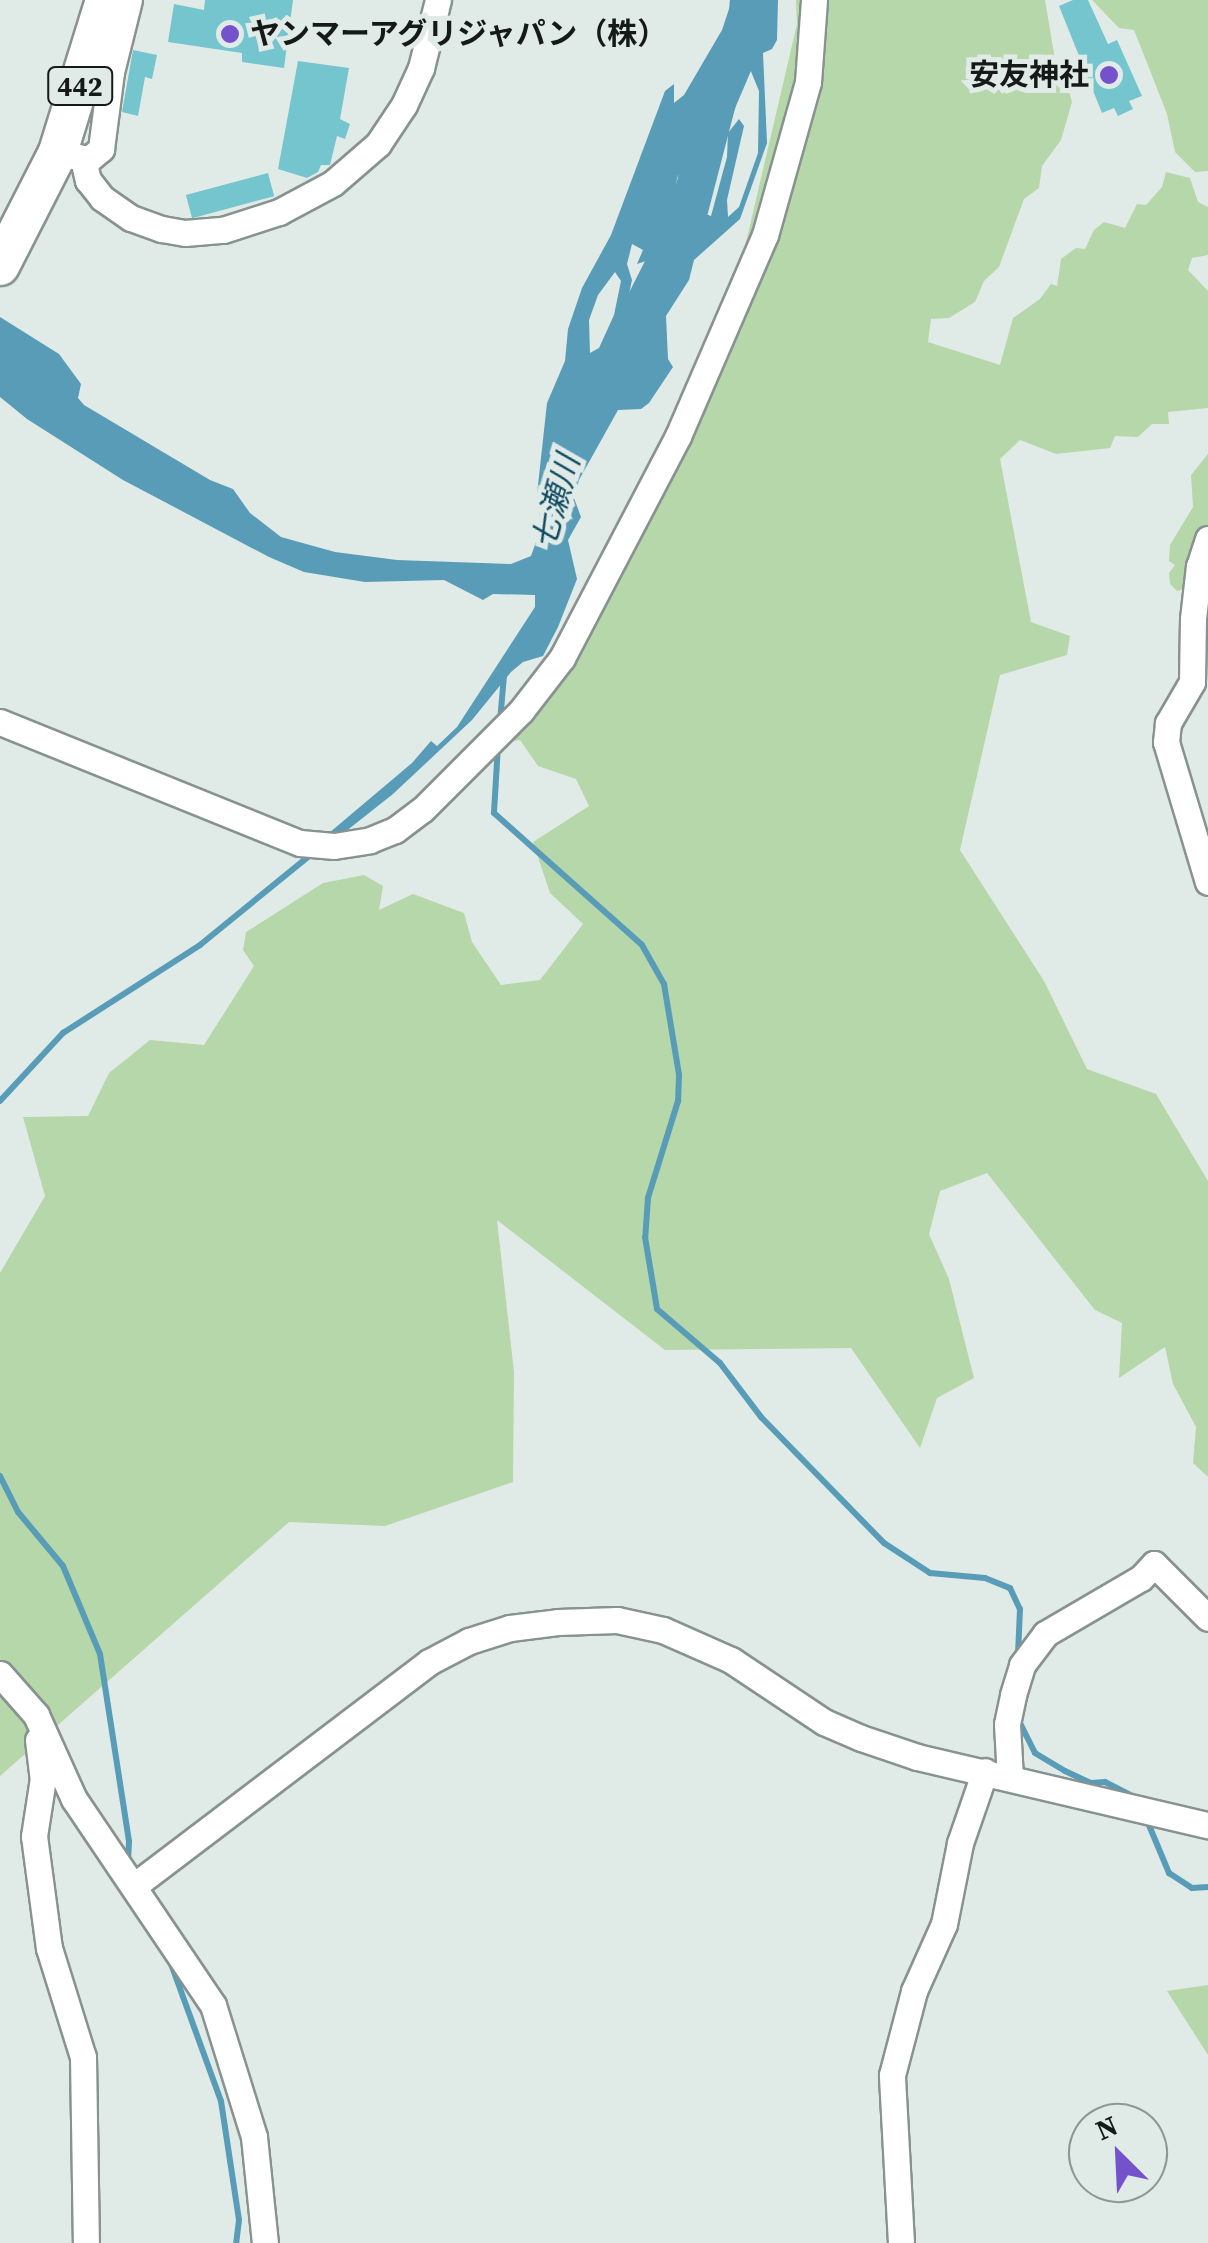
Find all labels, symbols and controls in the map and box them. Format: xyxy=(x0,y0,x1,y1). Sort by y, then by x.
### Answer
place label: ヤンマーアグリジャパン（株） xyxy=(250,16,670,52)
marker: ヤンマーアグリジャパン（株） xyxy=(219,23,241,45)
place label: 安友神社 xyxy=(969,57,1089,93)
road number: 442 xyxy=(45,63,115,109)
marker: 安友神社 xyxy=(1098,64,1120,86)
water label: 七瀬川 xyxy=(524,451,588,553)
north arrow xyxy=(1068,2103,1168,2203)
text: N xyxy=(1090,2106,1124,2149)

